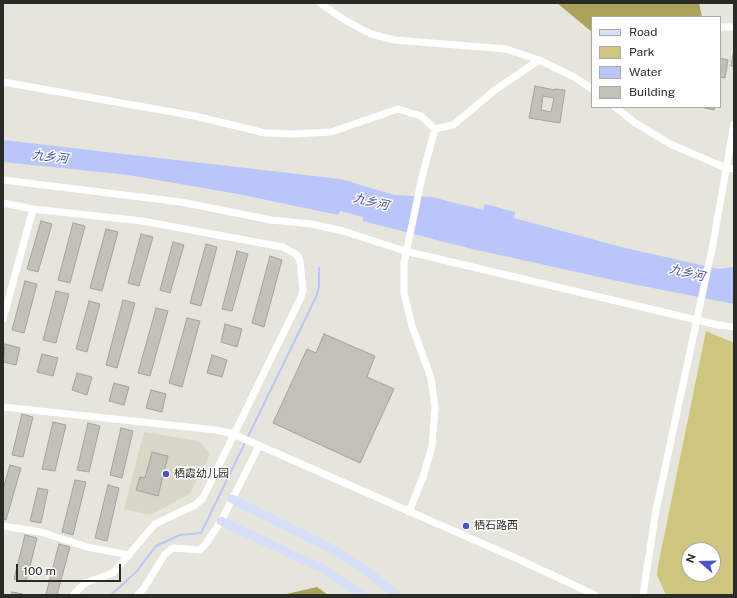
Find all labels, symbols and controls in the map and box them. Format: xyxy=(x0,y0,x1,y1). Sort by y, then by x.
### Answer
legend xyxy=(591,16,721,108)
text: Road xyxy=(629,25,657,39)
text: Park xyxy=(629,45,655,59)
text: Water xyxy=(629,65,662,79)
text: Building xyxy=(629,85,675,99)
water label: 九乡河 xyxy=(31,148,69,166)
water label: 九乡河 xyxy=(352,191,390,213)
water label: 九乡河 xyxy=(668,262,706,284)
place label: 栖霞幼儿园 xyxy=(174,467,229,481)
marker: 栖霞幼儿园 xyxy=(161,469,171,479)
place label: 栖石路西 xyxy=(474,519,518,533)
marker: 栖石路西 xyxy=(461,521,471,531)
north arrow xyxy=(681,542,721,582)
text: N xyxy=(684,552,698,564)
scale bar xyxy=(18,556,123,582)
text: 100 m xyxy=(23,564,56,578)

